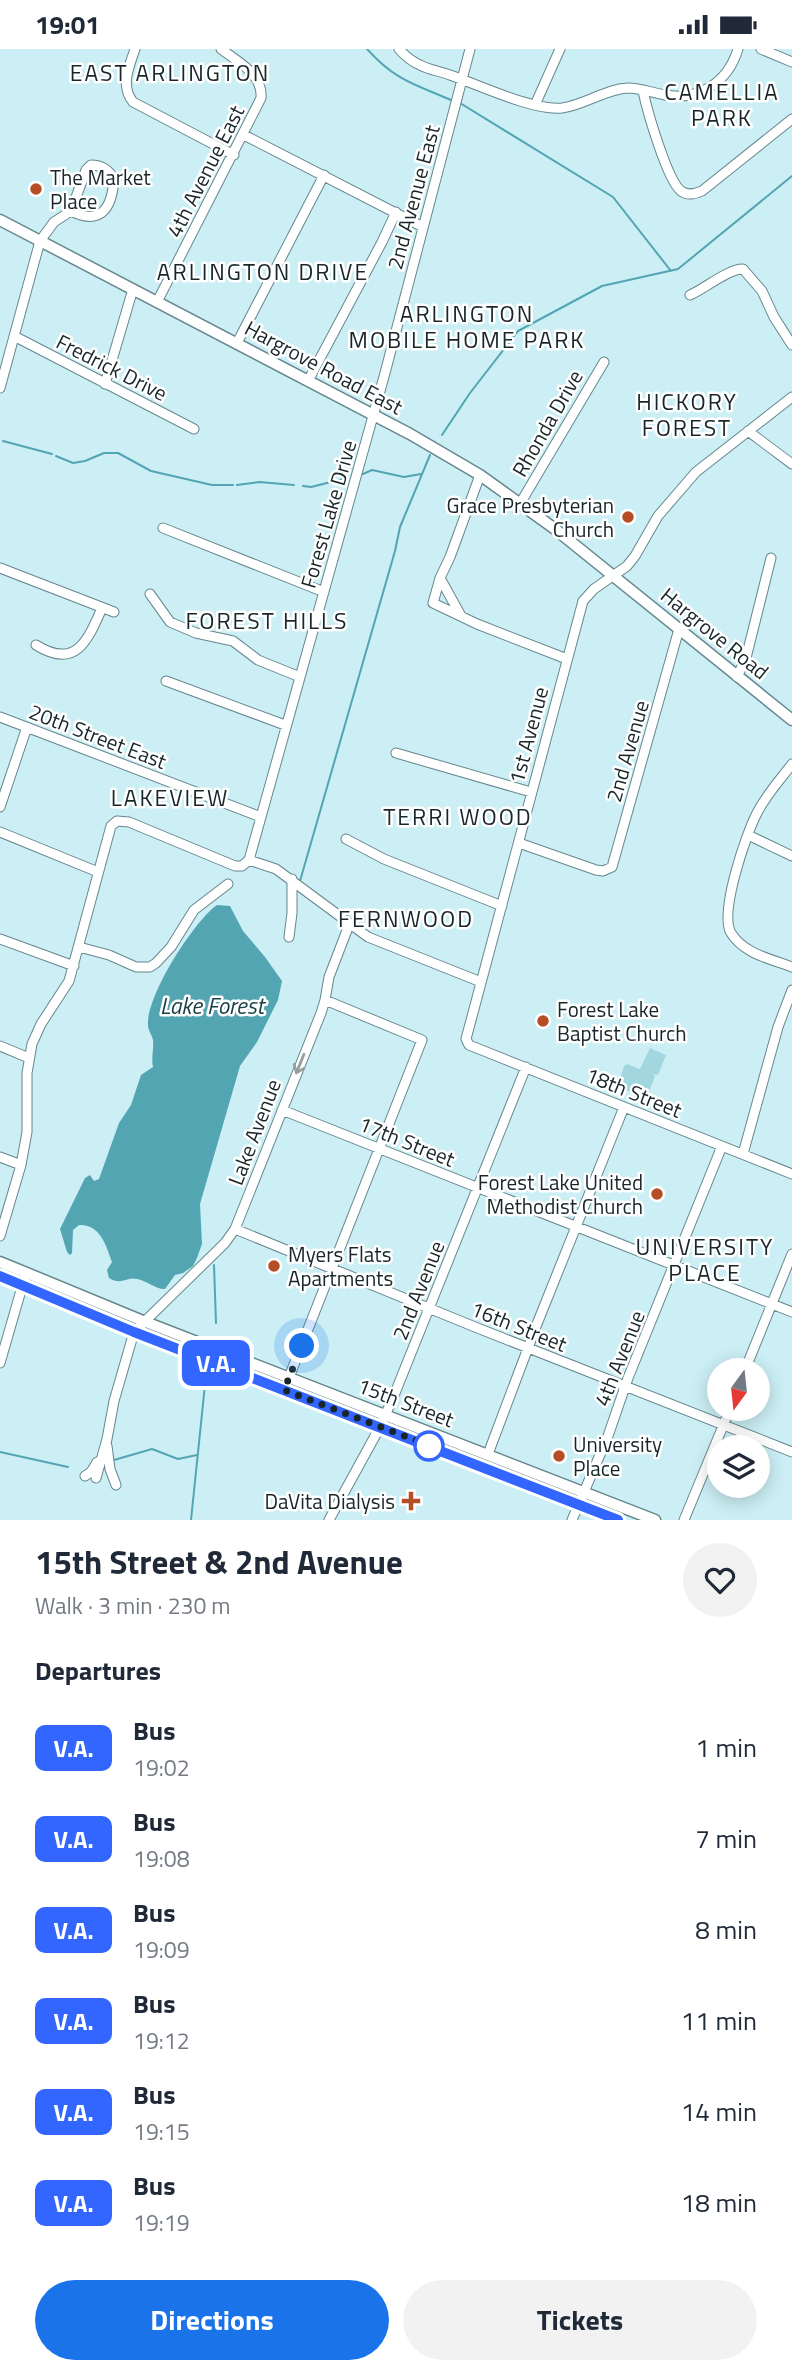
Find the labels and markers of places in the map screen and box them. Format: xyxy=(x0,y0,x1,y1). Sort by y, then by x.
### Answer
place label: The Market Place xyxy=(50,161,151,217)
marker: The Market Place xyxy=(28,181,44,197)
place label: Grace Presbyterian Church xyxy=(447,489,614,545)
marker: Grace Presbyterian Church xyxy=(620,509,636,525)
place label: Forest Lake Baptist Church xyxy=(557,993,687,1049)
marker: Forest Lake Baptist Church xyxy=(535,1013,551,1029)
place label: Forest Lake United Methodist Church xyxy=(478,1166,643,1222)
marker: Forest Lake United Methodist Church xyxy=(649,1186,665,1202)
place label: Myers Flats Apartments xyxy=(288,1238,393,1294)
marker: Myers Flats Apartments xyxy=(266,1258,282,1274)
place label: University Place xyxy=(573,1428,662,1484)
unlabelled marker xyxy=(414,1431,444,1461)
marker: University Place xyxy=(551,1448,567,1464)
place label: DaVita Dialysis xyxy=(264,1485,395,1517)
marker: DaVita Dialysis xyxy=(401,1491,421,1511)

